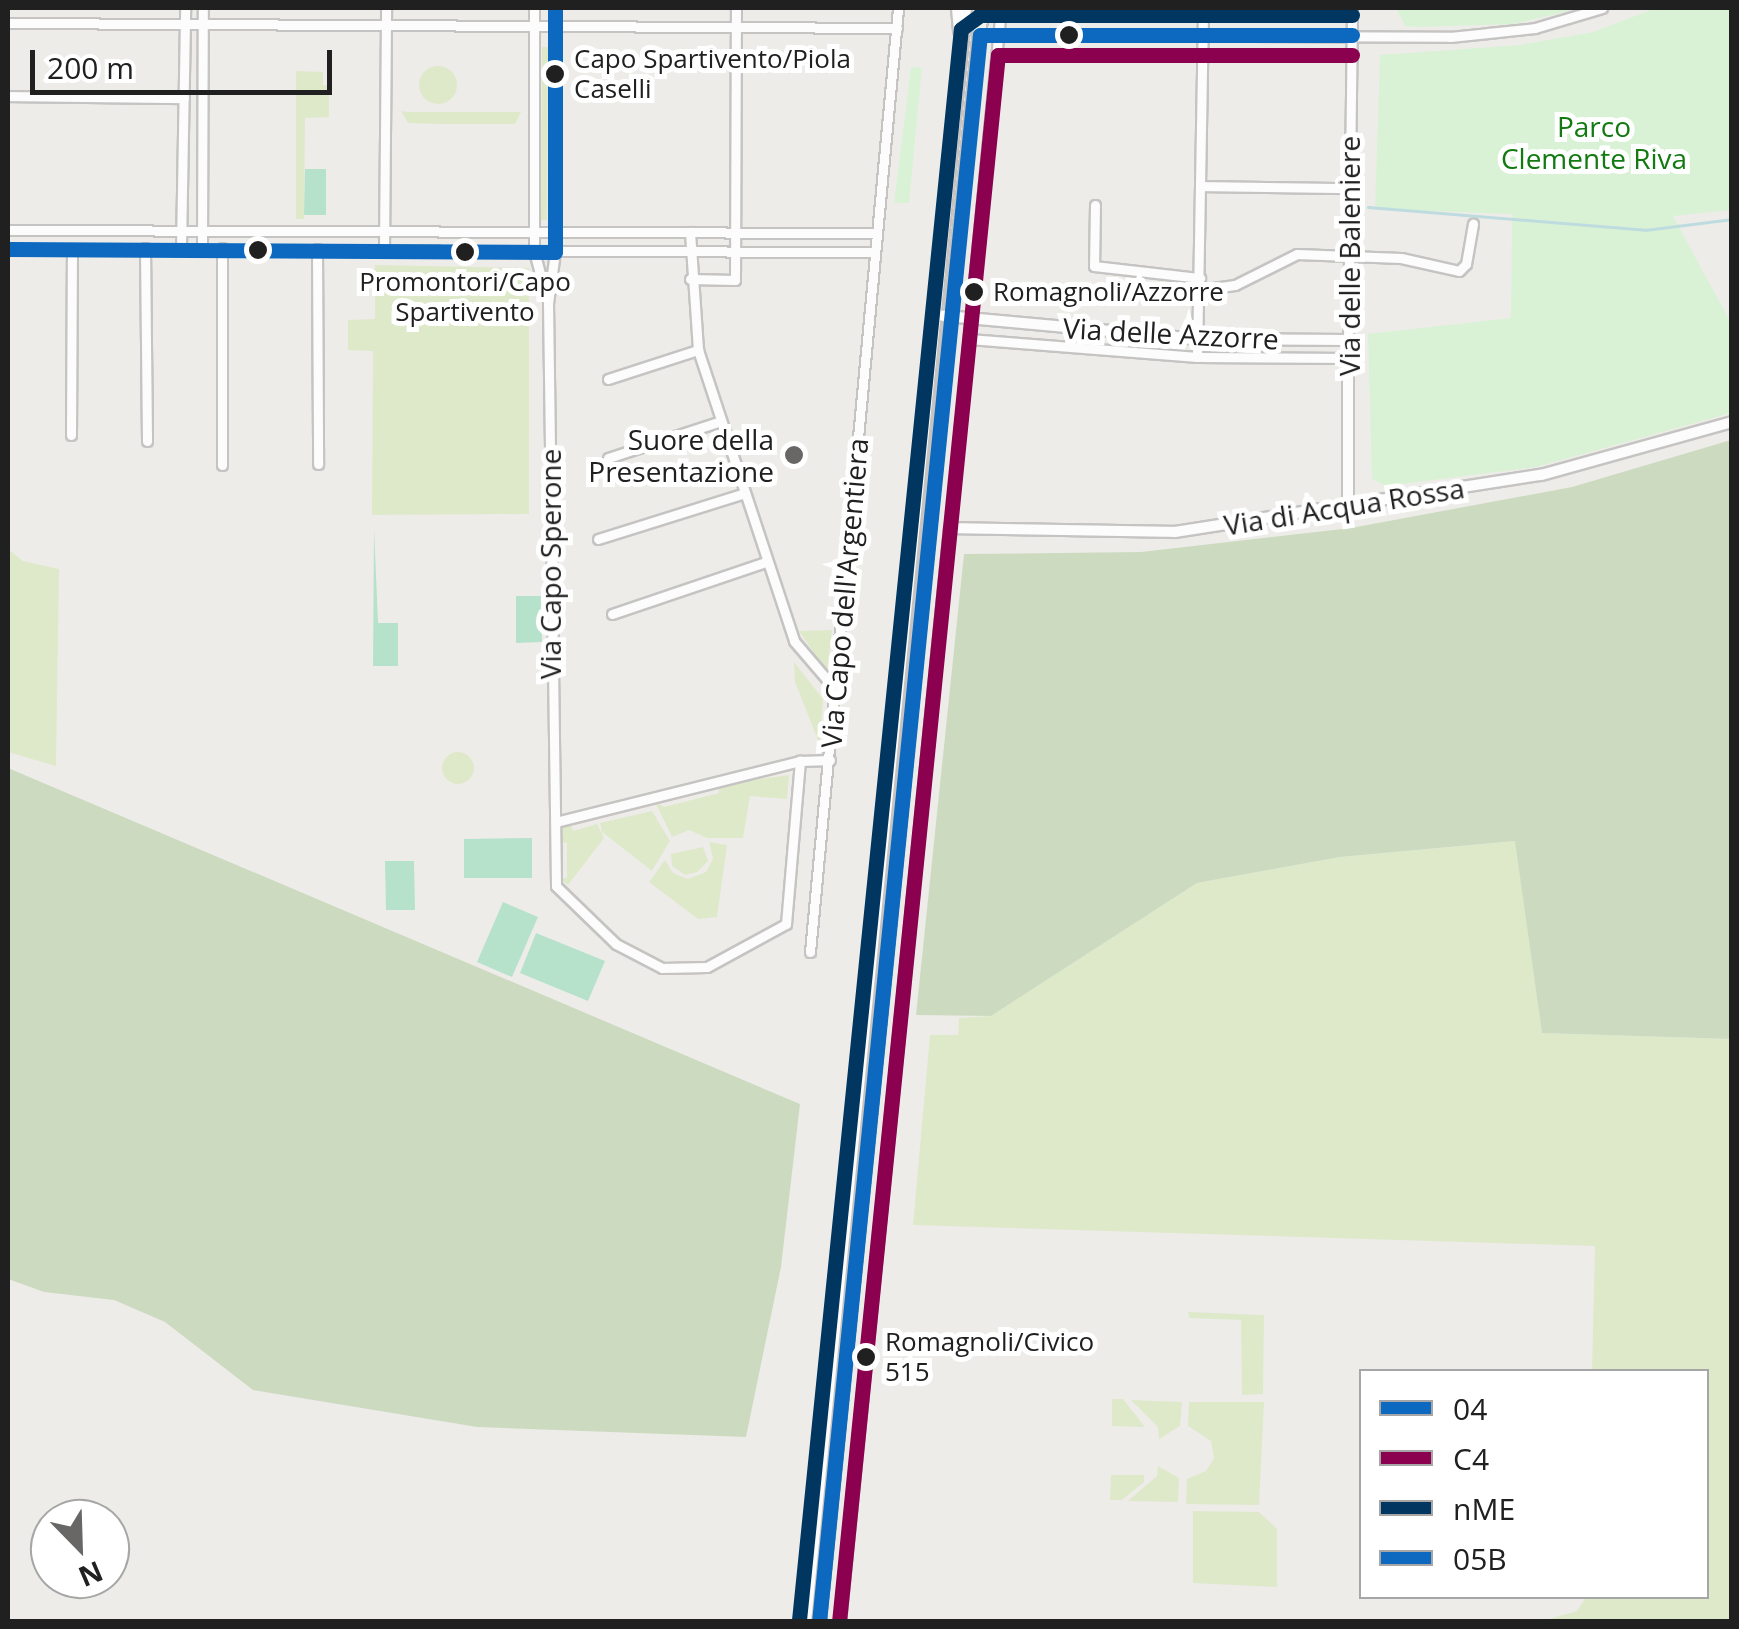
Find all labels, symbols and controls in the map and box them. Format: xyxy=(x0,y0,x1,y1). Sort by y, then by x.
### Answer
unlabelled marker xyxy=(1059,25,1079,45)
scale bar xyxy=(35,30,338,92)
place label: Capo Spartivento/Piola Caselli xyxy=(574,43,851,104)
text: 200 m xyxy=(47,47,134,88)
marker: Capo Spartivento/Piola Caselli xyxy=(545,64,565,84)
park label: Parco Clemente Riva xyxy=(1501,109,1687,175)
street label: Via delle Baleniere xyxy=(1332,136,1366,376)
unlabelled marker xyxy=(248,240,268,260)
marker: Promontori/Capo Spartivento xyxy=(455,242,475,262)
place label: Promontori/Capo Spartivento xyxy=(359,266,571,328)
place label: Romagnoli/Azzorre xyxy=(993,276,1224,308)
marker: Romagnoli/Azzorre xyxy=(964,282,984,302)
street label: Via delle Azzorre xyxy=(1062,311,1280,355)
place label: Suore della Presentazione xyxy=(588,422,774,488)
street label: Via Capo dell'Argentiera xyxy=(814,437,874,749)
marker: Suore della Presentazione xyxy=(783,444,805,466)
street label: Via Capo Sperone xyxy=(533,449,567,679)
street label: Via di Acqua Rossa xyxy=(1222,470,1466,542)
place label: Romagnoli/Civico 515 xyxy=(885,1326,1094,1388)
marker: Romagnoli/Civico 515 xyxy=(856,1347,876,1367)
legend xyxy=(1359,1369,1709,1599)
text: 04 xyxy=(1453,1388,1487,1429)
text: C4 xyxy=(1453,1438,1489,1479)
text: nME xyxy=(1453,1488,1515,1529)
north arrow xyxy=(30,1499,130,1599)
text: 05B xyxy=(1453,1538,1507,1579)
text: N xyxy=(73,1553,109,1597)

